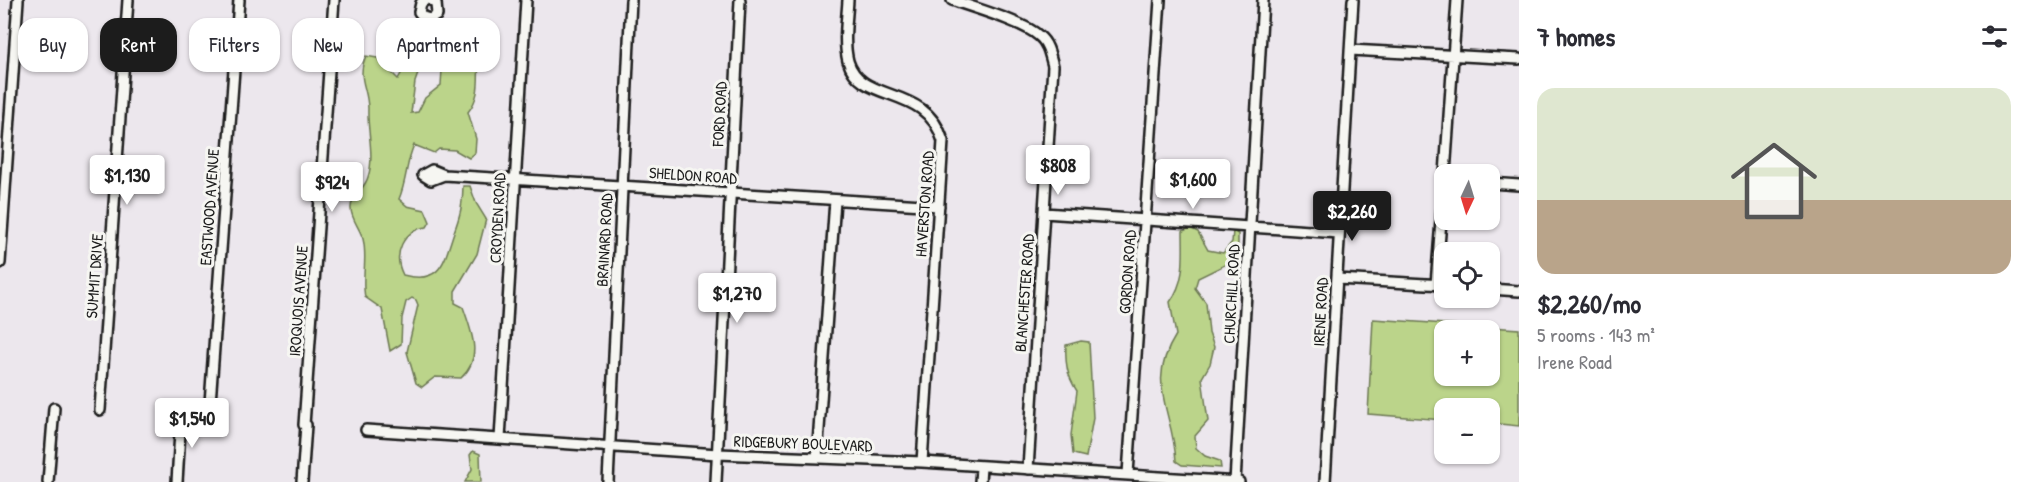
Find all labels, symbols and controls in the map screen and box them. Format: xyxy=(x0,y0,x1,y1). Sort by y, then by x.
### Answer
chip: Buy xyxy=(18,18,88,72)
chip: Rent xyxy=(100,18,177,72)
chip: Filters xyxy=(189,18,280,72)
chip: New xyxy=(292,18,364,72)
chip: Apartment xyxy=(376,18,500,72)
text: 7 homes xyxy=(1537,19,1615,54)
icon: filters xyxy=(1978,20,2011,53)
street label: FORD ROAD xyxy=(706,81,732,148)
icon: home xyxy=(1720,127,1828,235)
pin: $808 xyxy=(1022,145,1094,196)
street label: EASTWOOD AVENUE xyxy=(194,148,224,266)
street label: HAVERSTON ROAD xyxy=(909,150,939,258)
text: $808 xyxy=(1040,151,1076,178)
pin: $1,130 xyxy=(78,155,176,206)
pin: $1,600 xyxy=(1144,159,1242,210)
text: $1,130 xyxy=(104,161,150,188)
street label: SHELDON ROAD xyxy=(648,161,738,189)
pin: $924 xyxy=(296,162,368,213)
north arrow xyxy=(1434,164,1500,230)
map controls xyxy=(1434,164,1500,464)
text: $1,600 xyxy=(1169,165,1217,192)
text: $924 xyxy=(315,168,349,195)
street label: CROYDEN ROAD xyxy=(484,172,510,264)
pin: $2,260 xyxy=(1303,191,1401,242)
street label: BRAINARD ROAD xyxy=(591,192,617,287)
text: $2,260 xyxy=(1327,197,1377,224)
street label: GORDON ROAD xyxy=(1113,229,1141,315)
street label: SUMMIT DRIVE xyxy=(80,233,108,319)
street label: BLANCHESTER ROAD xyxy=(1009,233,1039,353)
button: locate xyxy=(1434,242,1500,308)
street label: CHURCHILL ROAD xyxy=(1217,243,1245,344)
street label: IROQUOIS AVENUE xyxy=(283,245,313,357)
pin: $1,270 xyxy=(688,273,786,324)
street label: IRENE ROAD xyxy=(1307,277,1333,347)
text: $1,270 xyxy=(712,279,762,306)
text: $2,260/mo xyxy=(1537,286,1641,321)
button: + xyxy=(1434,320,1500,386)
text: 5 rooms · 143 m² xyxy=(1537,321,1655,348)
text: Irene Road xyxy=(1537,348,1612,375)
pin: $1,540 xyxy=(143,398,241,449)
button: − xyxy=(1434,398,1500,464)
text: $1,540 xyxy=(169,404,215,431)
street label: RIDGEBURY BOULEVARD xyxy=(733,430,873,456)

